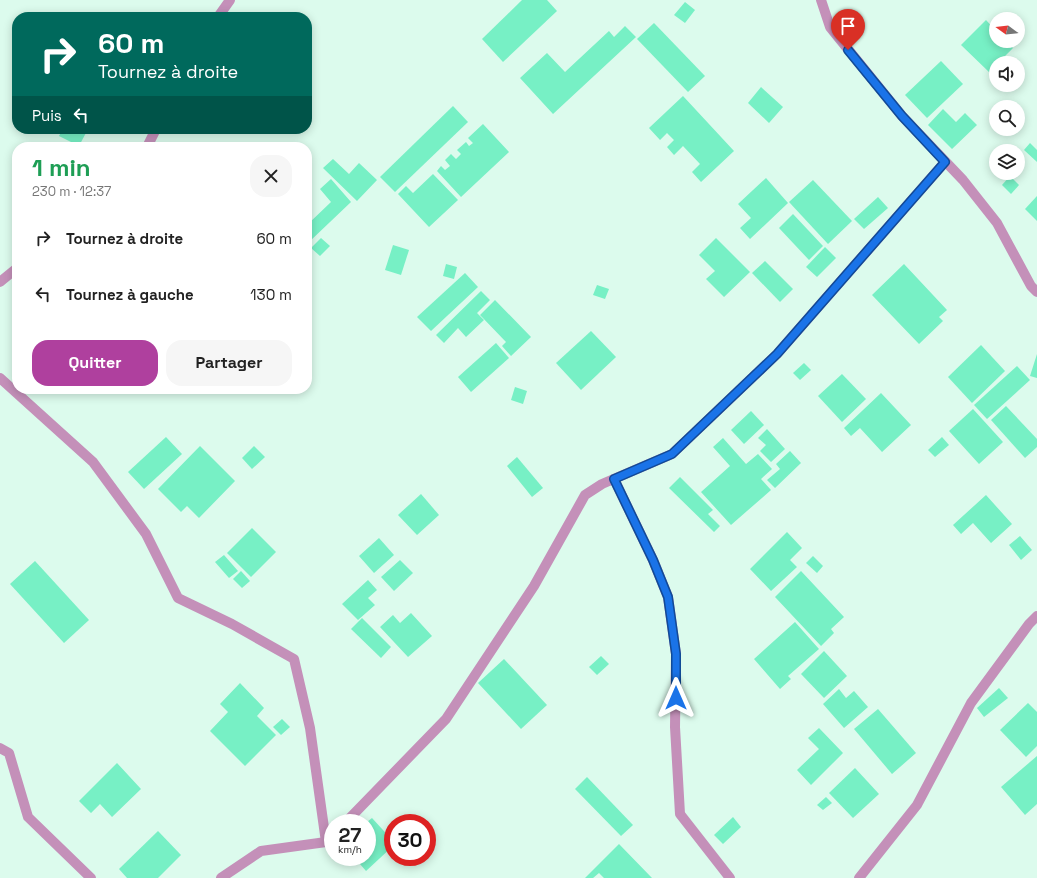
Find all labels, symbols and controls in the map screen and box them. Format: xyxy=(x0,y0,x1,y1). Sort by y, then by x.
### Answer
pin xyxy=(831,9,865,50)
north arrow xyxy=(989,12,1025,48)
map controls xyxy=(989,12,1025,180)
icon: arrive xyxy=(837,15,859,37)
text: 60 m xyxy=(98,25,164,61)
icon: right xyxy=(32,28,84,80)
button: sound xyxy=(989,56,1025,92)
text: Tournez à droite xyxy=(98,60,238,83)
button: search xyxy=(989,100,1025,136)
icon: left xyxy=(70,104,92,126)
text: Puis xyxy=(32,106,62,125)
button: layers xyxy=(989,144,1025,180)
text: 1 min xyxy=(32,152,91,183)
button: close xyxy=(250,155,292,197)
text: 230 m · 12:37 xyxy=(32,183,111,200)
icon: right xyxy=(32,227,54,249)
text: Tournez à droite xyxy=(66,229,183,248)
text: 60 m xyxy=(256,229,292,248)
icon: left xyxy=(32,283,54,305)
text: Tournez à gauche xyxy=(66,285,194,304)
text: 130 m xyxy=(250,285,292,304)
button: Quitter xyxy=(32,340,158,386)
button: Partager xyxy=(166,340,292,386)
position arrow xyxy=(655,677,697,719)
speed limit sign: 30 xyxy=(384,814,436,866)
text: 27 xyxy=(339,822,361,848)
text: km/h xyxy=(338,843,362,856)

